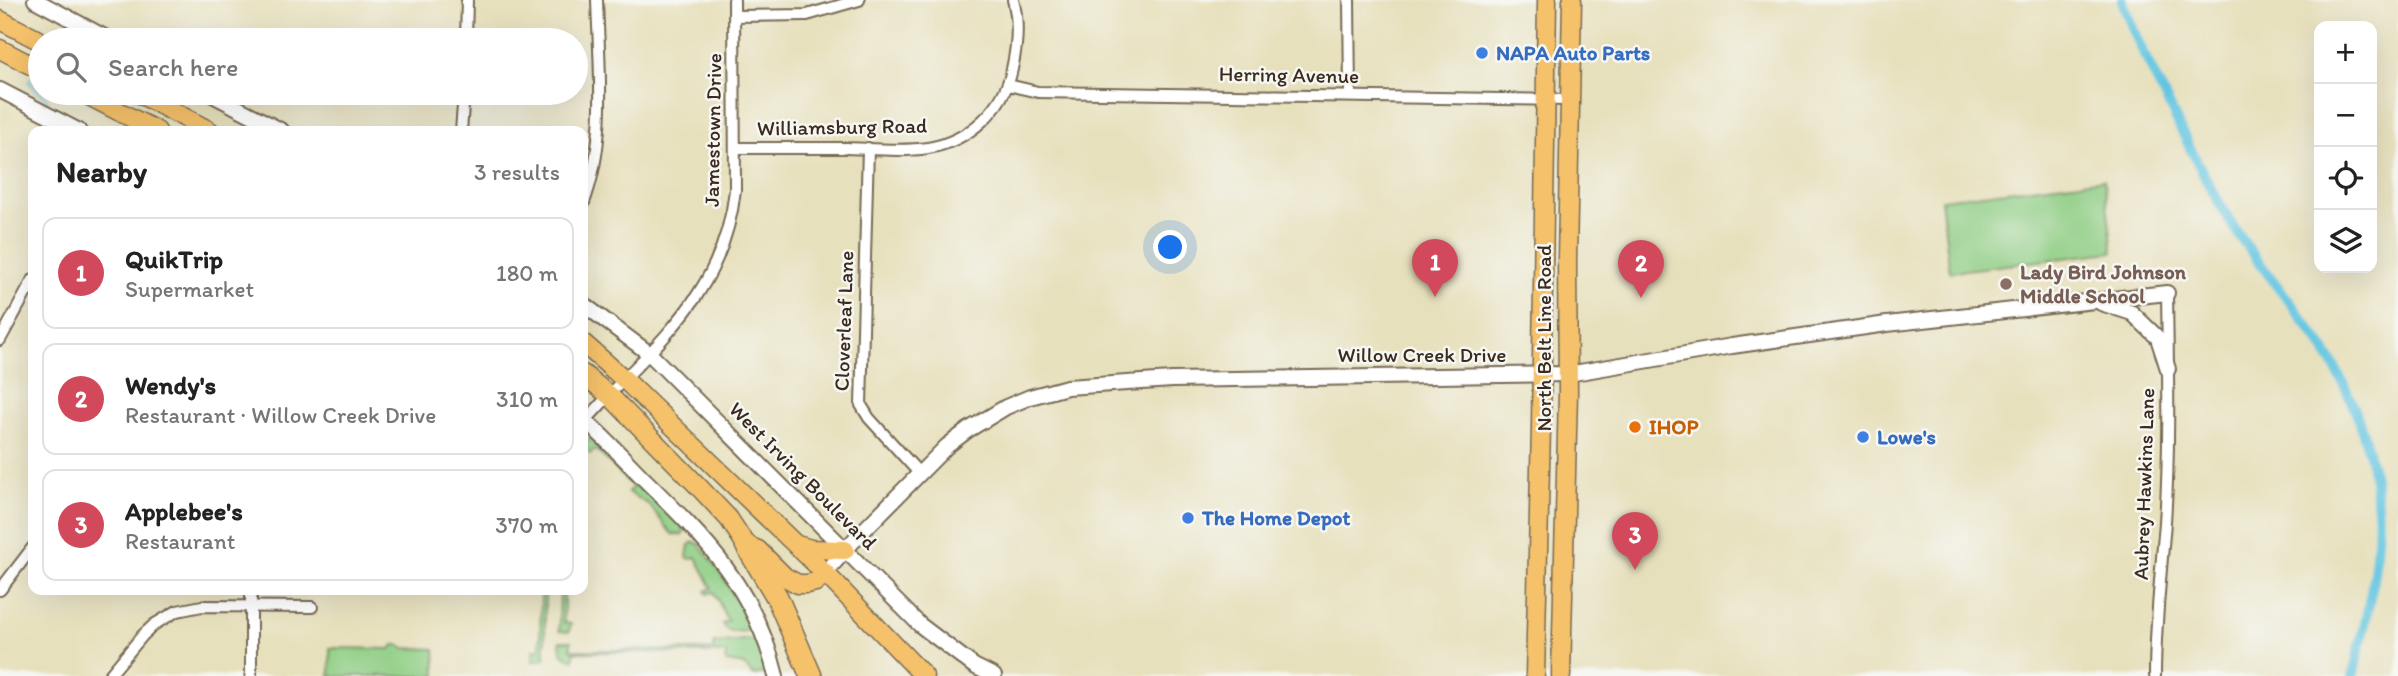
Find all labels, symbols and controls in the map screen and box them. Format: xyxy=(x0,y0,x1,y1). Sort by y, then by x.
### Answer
map controls xyxy=(2314,21,2377,273)
button: + xyxy=(2314,21,2377,84)
search box xyxy=(28,28,588,105)
place label: NAPA Auto Parts xyxy=(1496,40,1650,65)
marker: NAPA Auto Parts xyxy=(1474,45,1490,61)
icon: search xyxy=(52,48,90,86)
text: Search here xyxy=(108,51,238,83)
street label: Jamestown Drive xyxy=(699,53,726,207)
street label: Herring Avenue xyxy=(1219,61,1359,88)
button: − xyxy=(2314,84,2377,147)
street label: Williamsburg Road xyxy=(757,113,927,140)
button: locate xyxy=(2314,147,2377,210)
text: Nearby xyxy=(56,153,147,190)
text: 3 results xyxy=(474,158,560,186)
button: layers xyxy=(2314,210,2377,273)
your location xyxy=(1153,230,1187,264)
pin: 1 xyxy=(1412,239,1458,297)
pin: 2 xyxy=(1618,240,1664,298)
text: QuikTrip xyxy=(125,243,223,275)
street label: North Belt Line Road xyxy=(1531,244,1556,432)
street label: Cloverleaf Lane xyxy=(829,250,858,392)
text: 1 xyxy=(76,259,86,287)
text: 180 m xyxy=(496,259,558,287)
place label: Lady Bird Johnson Middle School xyxy=(2020,259,2187,308)
text: Supermarket xyxy=(125,275,254,303)
marker: Lady Bird Johnson Middle School xyxy=(1998,276,2014,292)
street label: Willow Creek Drive xyxy=(1338,342,1507,367)
text: Wendy's xyxy=(125,369,216,401)
text: 2 xyxy=(75,385,87,413)
text: 310 m xyxy=(496,385,558,413)
street label: Aubrey Hawkins Lane xyxy=(2128,387,2159,581)
street label: West Irving Boulevard xyxy=(724,396,883,555)
text: Restaurant · Willow Creek Drive xyxy=(125,401,436,429)
place label: IHOP xyxy=(1649,414,1699,439)
marker: IHOP xyxy=(1627,419,1643,435)
place label: Lowe's xyxy=(1877,424,1936,449)
marker: Lowe's xyxy=(1855,429,1871,445)
text: Applebee's xyxy=(125,495,243,527)
place label: The Home Depot xyxy=(1201,505,1350,531)
marker: The Home Depot xyxy=(1180,510,1196,526)
text: 3 xyxy=(75,511,87,539)
text: 370 m xyxy=(495,511,558,539)
pin: 3 xyxy=(1612,512,1658,570)
text: Restaurant xyxy=(125,527,235,555)

